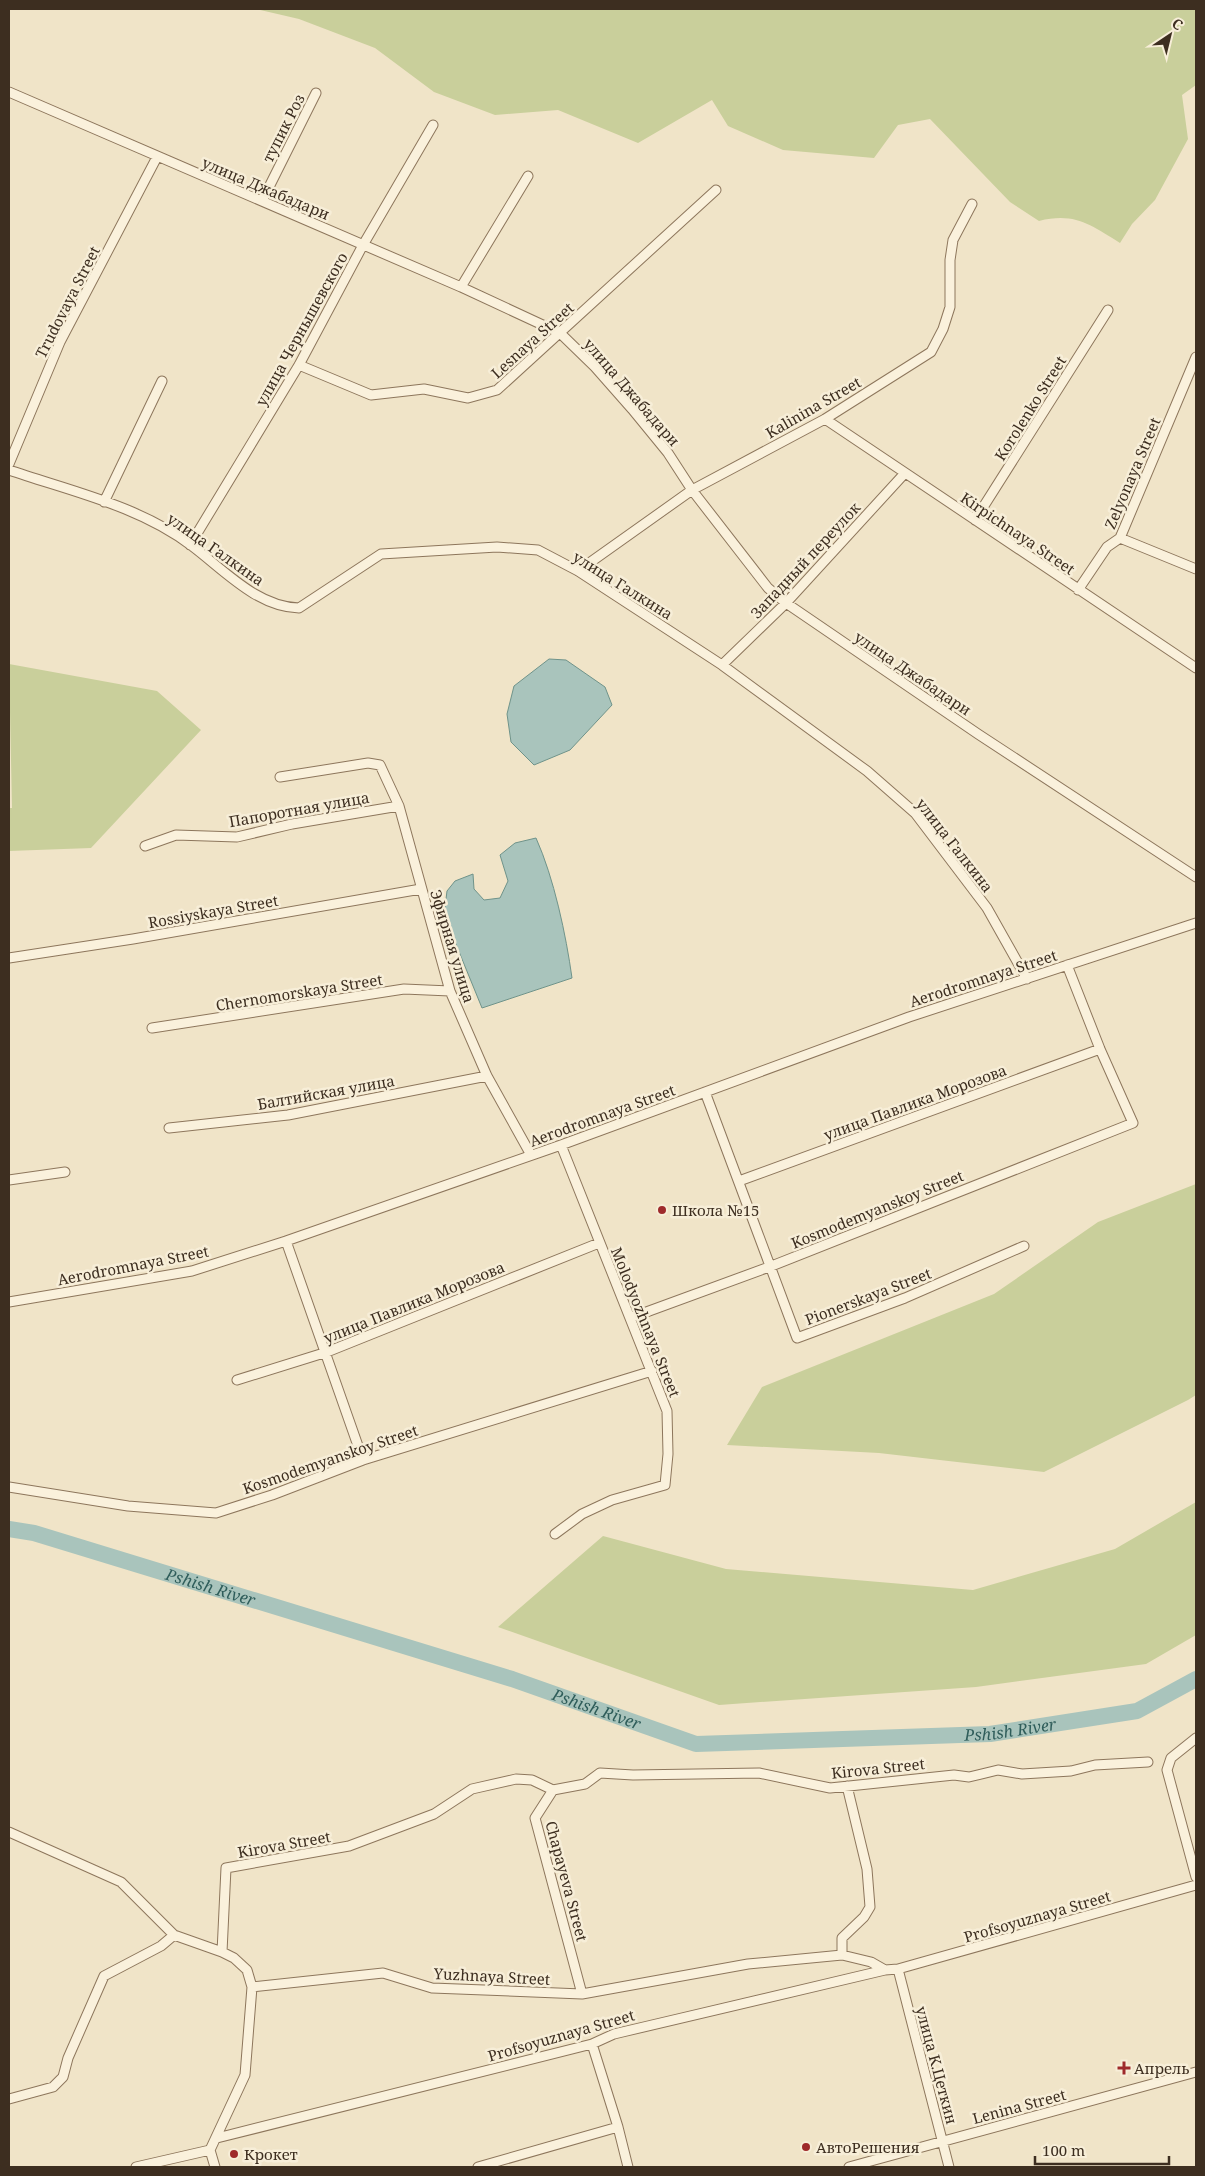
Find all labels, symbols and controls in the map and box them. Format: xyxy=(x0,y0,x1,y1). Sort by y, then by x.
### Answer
north arrow xyxy=(1145,10,1195,60)
text: С xyxy=(1169,14,1187,34)
street label: тупик Роз xyxy=(257,90,309,166)
street label: улица Джабадари xyxy=(199,152,333,224)
street label: Trudovaya Street xyxy=(30,243,104,361)
street label: улица Чернышевского xyxy=(250,249,352,409)
street label: Lesnaya Street xyxy=(486,298,578,382)
street label: улица Джабадари xyxy=(580,334,684,450)
street label: Korolenko Street xyxy=(990,352,1070,464)
street label: Kalinina Street xyxy=(762,372,864,442)
street label: Zelyonaya Street xyxy=(1100,414,1164,532)
street label: Kirpichnaya Street xyxy=(957,487,1079,579)
street label: Западный переулок xyxy=(746,497,864,623)
street label: улица Галкина xyxy=(164,508,268,590)
street label: улица Галкина xyxy=(569,546,677,624)
street label: улица Джабадари xyxy=(851,626,975,720)
street label: Папоротная улица xyxy=(227,787,371,831)
street label: улица Галкина xyxy=(912,794,998,896)
street label: Эфирная улица xyxy=(426,887,480,1005)
street label: Rossiyskaya Street xyxy=(146,890,280,932)
street label: Aerodromnaya Street xyxy=(907,945,1059,1011)
street label: Chernomorskaya Street xyxy=(214,969,384,1015)
street label: улица Павлика Морозова xyxy=(821,1060,1009,1144)
street label: Балтийская улица xyxy=(256,1070,396,1114)
street label: Aerodromnaya Street xyxy=(526,1079,678,1151)
street label: Kosmodemyanskoy Street xyxy=(788,1165,966,1253)
place label: Школа №15 xyxy=(672,1200,759,1220)
marker: Школа №15 xyxy=(656,1204,668,1216)
street label: Aerodromnaya Street xyxy=(56,1241,210,1289)
street label: Molodyozhnaya Street xyxy=(607,1244,685,1400)
street label: улица Павлика Морозова xyxy=(321,1257,507,1347)
street label: Pionerskaya Street xyxy=(802,1263,934,1329)
street label: Kosmodemyanskoy Street xyxy=(240,1420,420,1498)
water label: Pshish River xyxy=(162,1563,259,1611)
water label: Pshish River xyxy=(549,1683,645,1735)
water label: Pshish River xyxy=(963,1713,1058,1746)
street label: Kirova Street xyxy=(830,1753,926,1783)
street label: Chapayeva Street xyxy=(541,1819,593,1943)
street label: Kirova Street xyxy=(236,1826,332,1862)
street label: Profsoyuznaya Street xyxy=(961,1885,1113,1947)
street label: Yuzhnaya Street xyxy=(432,1963,551,1989)
street label: Profsoyuznaya Street xyxy=(485,2004,637,2066)
street label: улица К.Цеткин xyxy=(912,2004,962,2126)
place label: Апрель xyxy=(1134,2058,1189,2078)
marker: Апрель xyxy=(1118,2062,1130,2074)
street label: Lenina Street xyxy=(970,2084,1068,2128)
scale bar xyxy=(1035,2134,1169,2166)
place label: АвтоРешения xyxy=(816,2137,920,2157)
text: 100 m xyxy=(1042,2140,1085,2160)
marker: АвтоРешения xyxy=(800,2141,812,2153)
place label: Крокет xyxy=(244,2144,298,2164)
marker: Крокет xyxy=(228,2148,240,2160)

